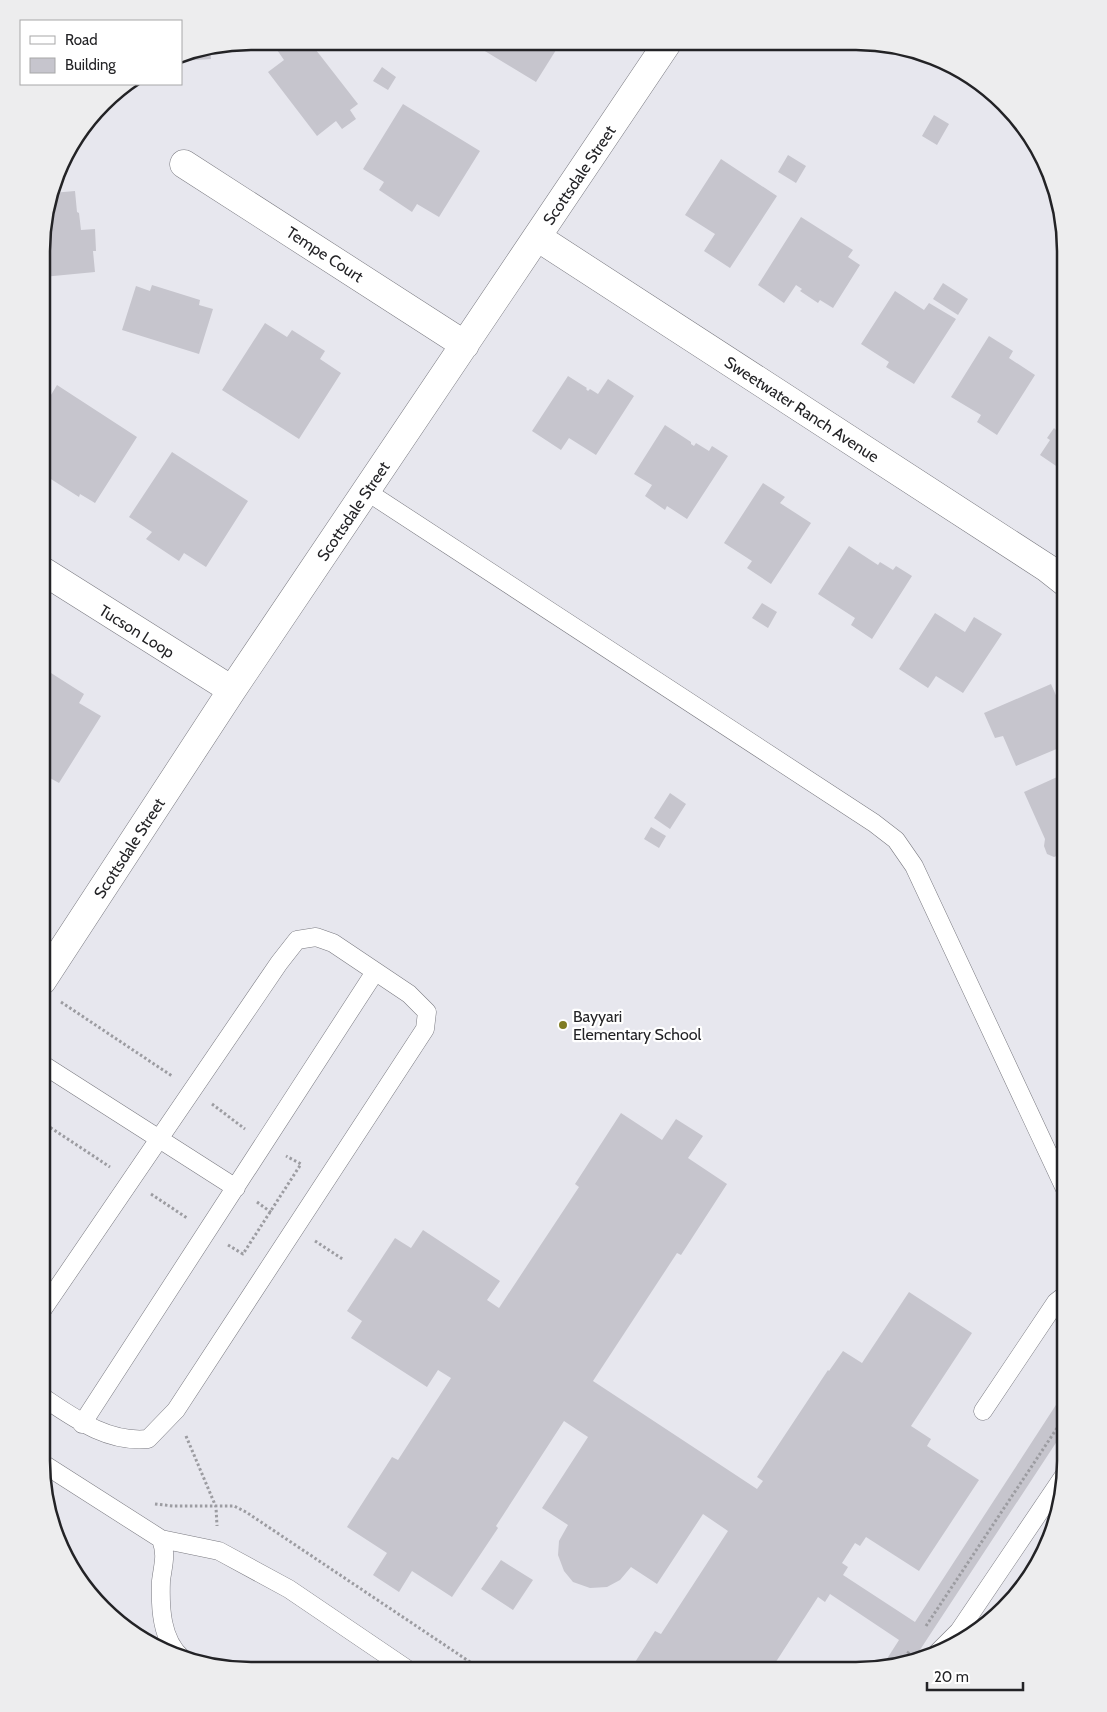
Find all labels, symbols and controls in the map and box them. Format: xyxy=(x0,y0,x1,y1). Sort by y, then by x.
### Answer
legend xyxy=(20,20,182,85)
text: Road xyxy=(65,31,98,49)
text: Building xyxy=(65,56,116,74)
street label: Scottsdale Street xyxy=(539,121,620,229)
street label: Tempe Court xyxy=(283,223,367,287)
street label: Sweetwater Ranch Avenue xyxy=(721,352,882,466)
street label: Scottsdale Street xyxy=(313,457,394,565)
street label: Tucson Loop xyxy=(96,601,178,662)
street label: Scottsdale Street xyxy=(90,794,169,902)
place label: Bayyari Elementary School xyxy=(573,1007,701,1044)
marker: Bayyari Elementary School xyxy=(557,1019,569,1031)
scale bar xyxy=(927,1660,1023,1692)
text: 20 m xyxy=(934,1668,969,1686)

